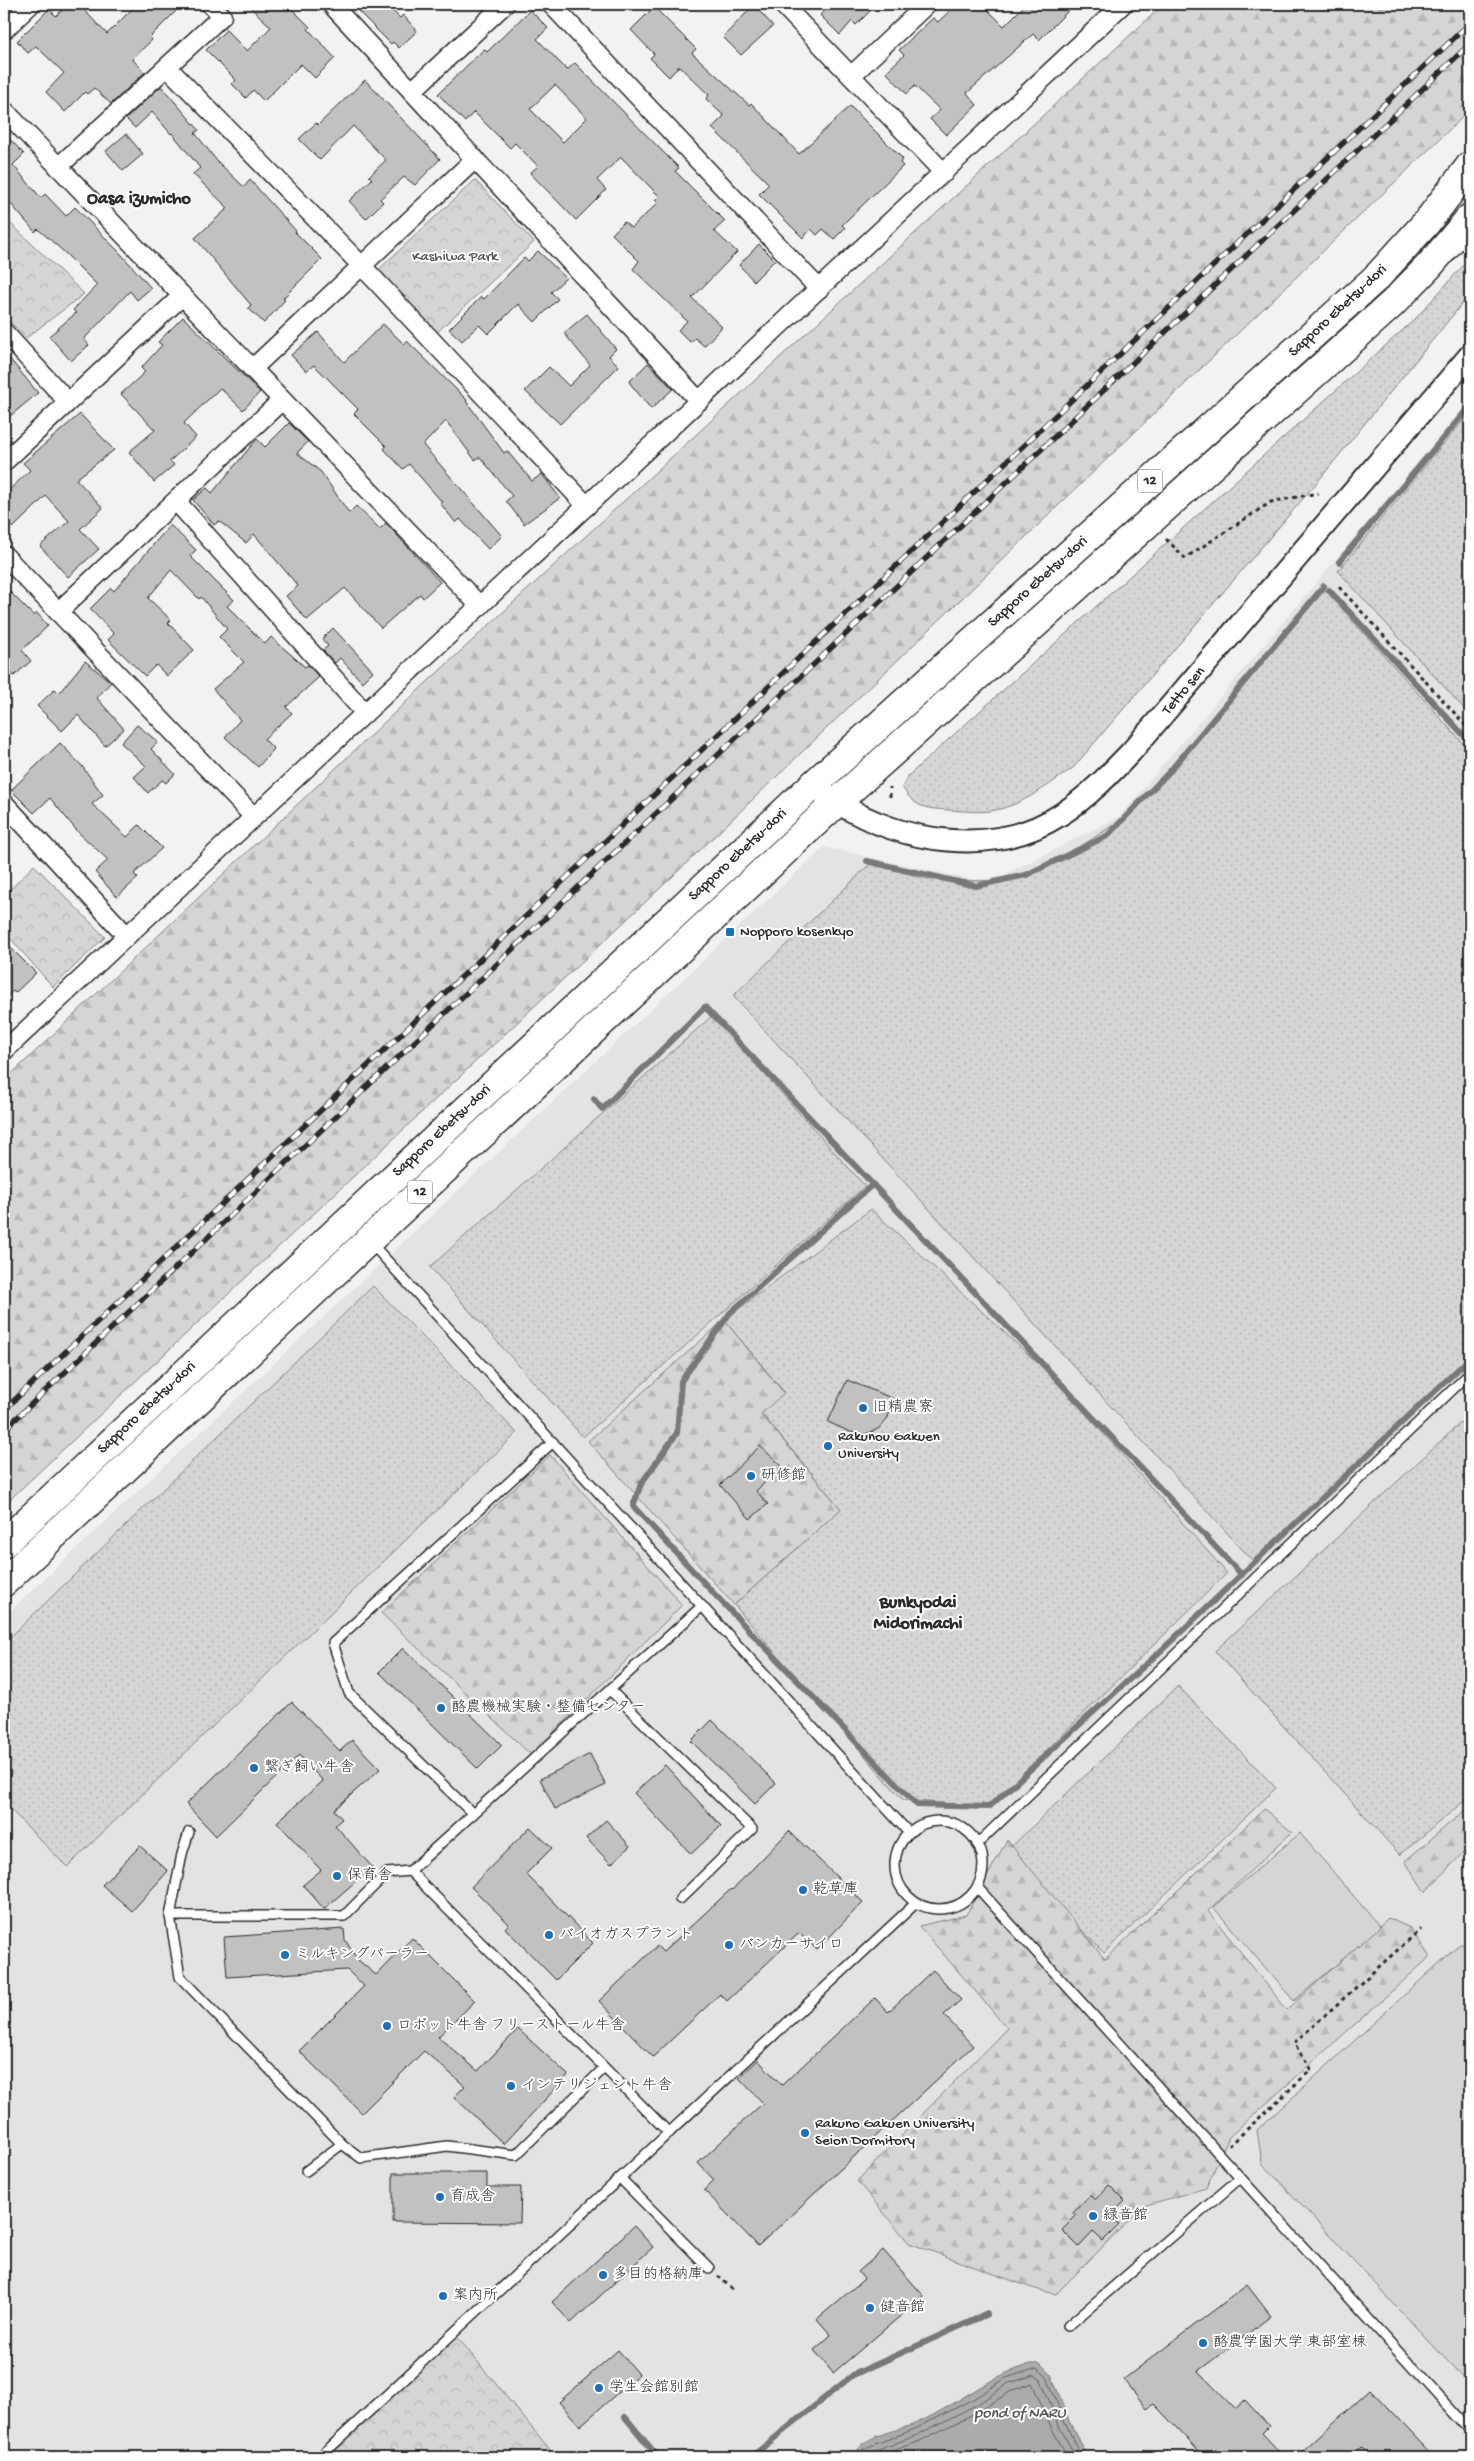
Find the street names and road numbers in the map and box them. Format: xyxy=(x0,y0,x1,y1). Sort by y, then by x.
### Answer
street label: Sapporo Ebetsu-dori xyxy=(1285,261,1391,361)
road number: 12 xyxy=(1138,470,1162,492)
street label: Sapporo Ebetsu-dori xyxy=(984,532,1092,632)
street label: Tetto sen xyxy=(1158,663,1209,720)
street label: Sapporo Ebetsu-dori xyxy=(685,805,791,905)
street label: Sapporo Ebetsu-dori xyxy=(389,1081,495,1181)
road number: 12 xyxy=(408,1180,432,1204)
street label: Sapporo Ebetsu-dori xyxy=(94,1358,200,1458)

